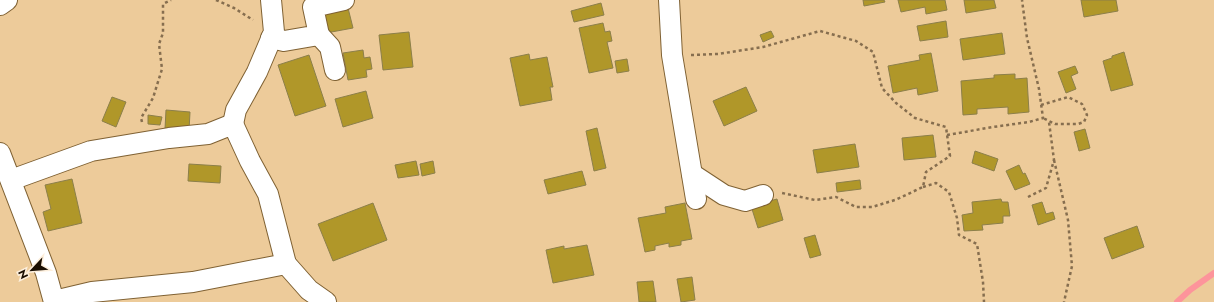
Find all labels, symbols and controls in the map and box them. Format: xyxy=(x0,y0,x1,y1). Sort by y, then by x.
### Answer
north arrow xyxy=(12,250,52,290)
text: N xyxy=(14,267,32,282)

